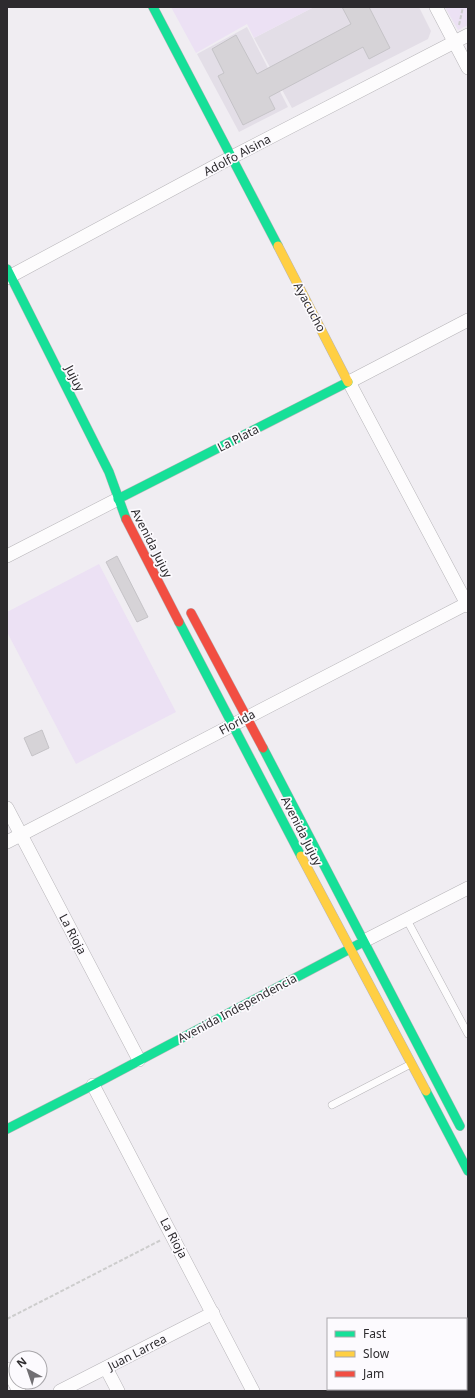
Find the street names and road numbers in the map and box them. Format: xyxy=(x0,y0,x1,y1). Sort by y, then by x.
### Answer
street label: Adolfo Alsina xyxy=(200,130,274,180)
street label: Ayacucho xyxy=(290,279,330,335)
street label: Jujuy xyxy=(61,361,89,395)
street label: La Plata xyxy=(214,420,262,456)
street label: Avenida Jujuy xyxy=(127,505,177,581)
street label: Florida xyxy=(216,705,258,739)
street label: Avenida Jujuy xyxy=(277,793,327,869)
street label: La Rioja xyxy=(55,911,91,957)
street label: Avenida Independencia xyxy=(174,969,300,1047)
street label: La Rioja xyxy=(156,1215,192,1261)
street label: Juan Larrea xyxy=(104,1330,169,1375)

